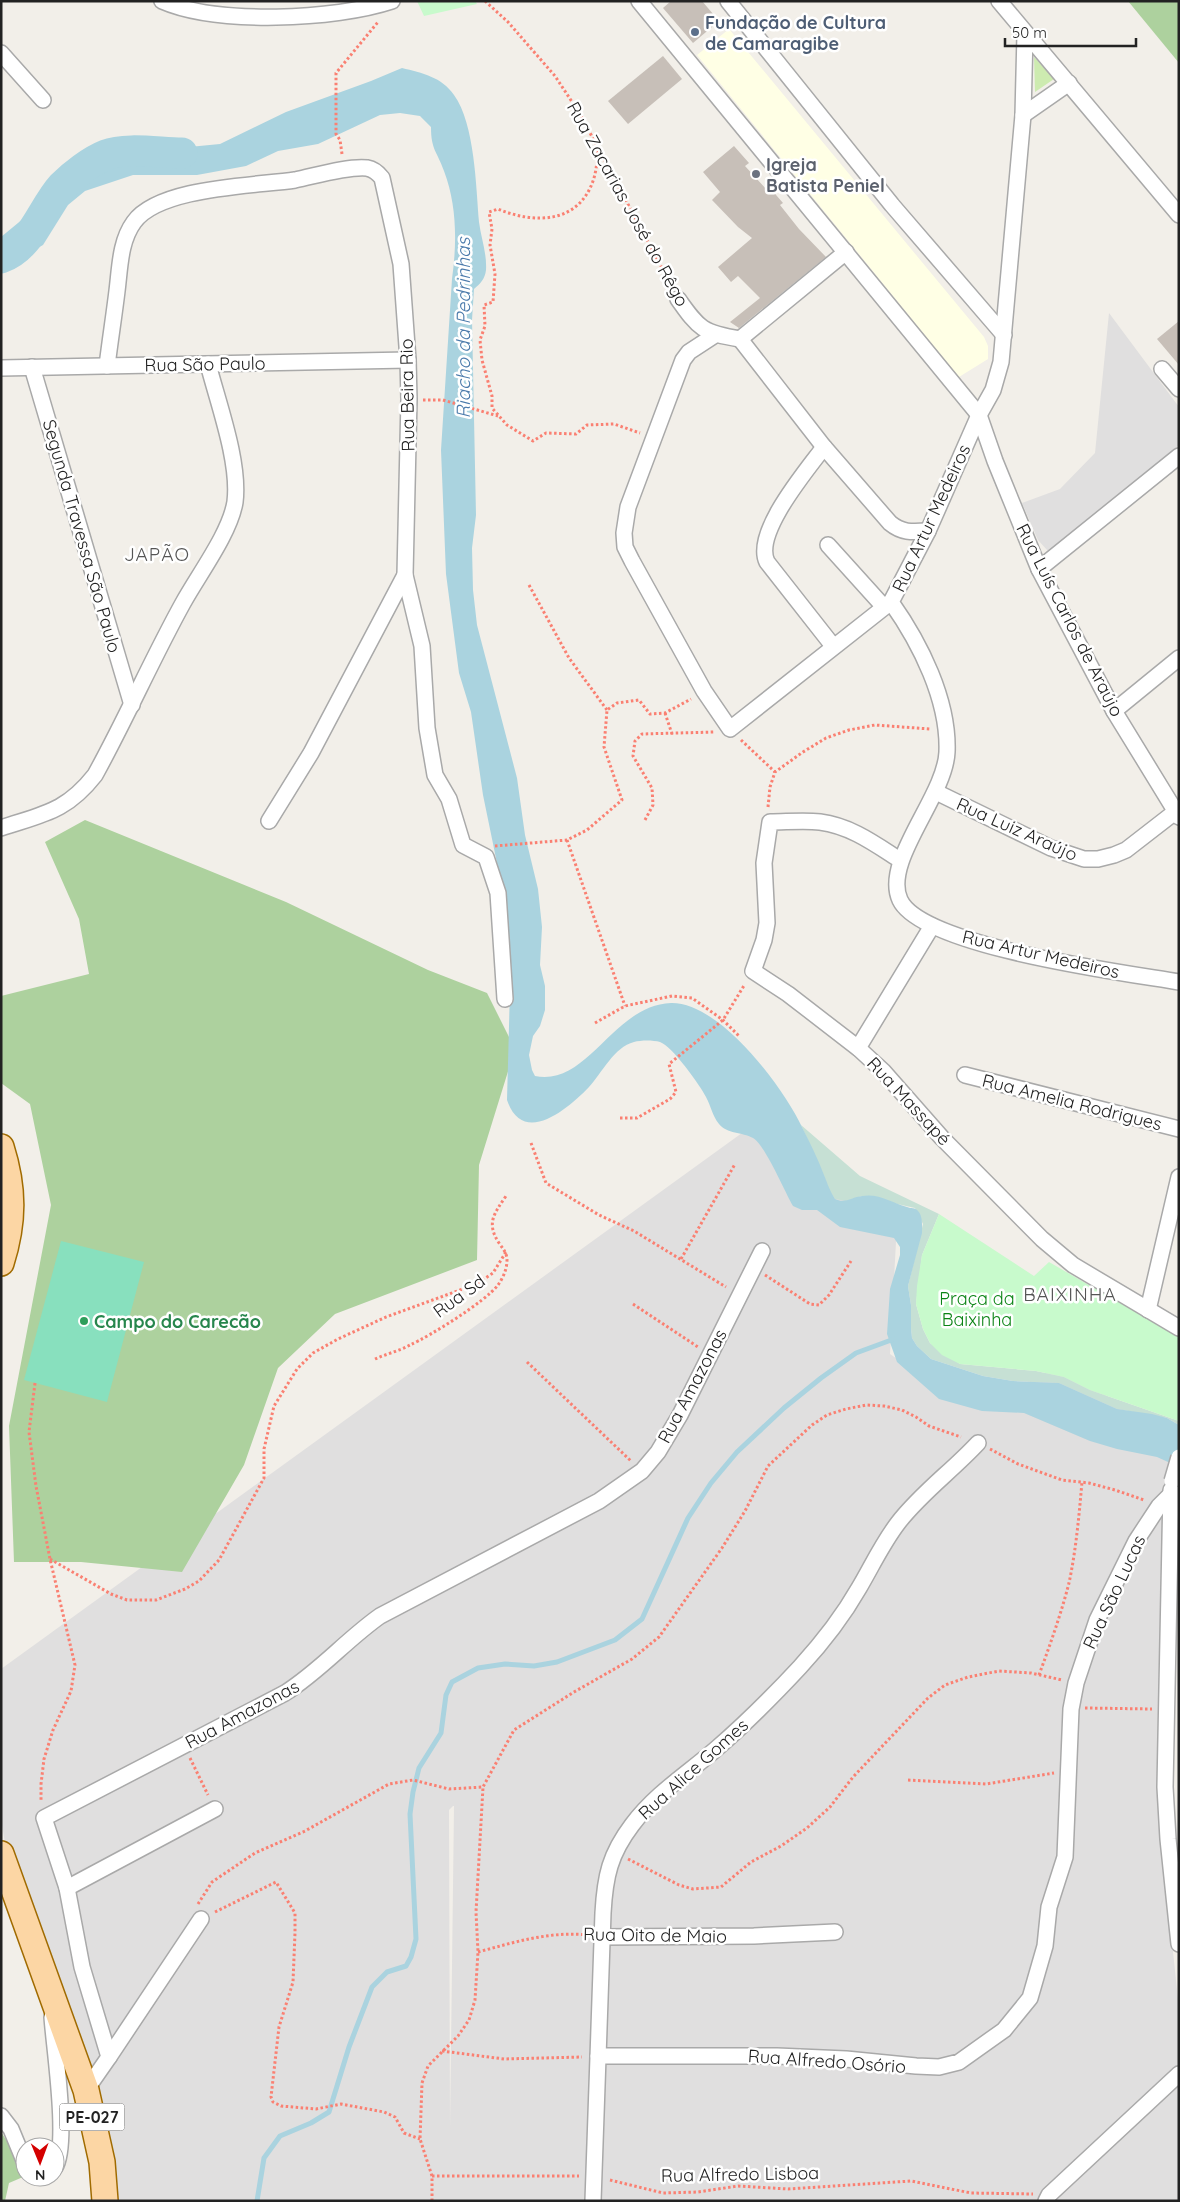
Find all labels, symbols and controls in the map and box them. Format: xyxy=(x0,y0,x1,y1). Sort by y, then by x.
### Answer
place label: Fundação de Cultura de Camaragibe xyxy=(705,11,886,55)
scale bar xyxy=(1005,15,1136,47)
text: 50 m xyxy=(1012,23,1047,42)
marker: Fundação de Cultura de Camaragibe xyxy=(689,26,701,38)
street label: Rua Zacarias José do Rêgo xyxy=(562,97,694,311)
place label: Igreja Batista Peniel xyxy=(766,153,885,197)
marker: Igreja Batista Peniel xyxy=(750,168,762,180)
water label: Riacho da Pedrinhas xyxy=(451,237,475,418)
street label: Rua Beira Rio xyxy=(395,338,419,452)
street label: Rua São Paulo xyxy=(144,351,266,377)
street label: Segunda Travessa São Paulo xyxy=(38,417,126,655)
street label: Rua Artur Medeiros xyxy=(887,440,975,596)
street label: Rua Luís Carlos de Araújo xyxy=(1011,520,1129,720)
district label: JAPÃO xyxy=(124,542,190,566)
street label: Rua Luiz Araújo xyxy=(953,792,1081,866)
street label: Rua Artur Medeiros xyxy=(960,925,1122,983)
street label: Rua Massapé xyxy=(862,1052,956,1150)
street label: Rua Amelia Rodrigues xyxy=(980,1069,1164,1135)
street label: Rua Sd xyxy=(428,1269,490,1323)
district label: BAIXINHA xyxy=(1023,1282,1117,1306)
park label: Praça da Baixinha xyxy=(939,1287,1015,1331)
place label: Campo do Carecão xyxy=(94,1310,261,1333)
marker: Campo do Carecão xyxy=(78,1315,90,1327)
street label: Rua Amazonas xyxy=(652,1325,732,1447)
street label: Rua São Lucas xyxy=(1078,1531,1150,1653)
street label: Rua Amazonas xyxy=(181,1674,303,1754)
street label: Rua Alice Gomes xyxy=(633,1713,753,1825)
street label: Rua Oito de Maio xyxy=(583,1922,727,1948)
street label: Rua Alfredo Osório xyxy=(747,2044,907,2078)
road number: PE-027 xyxy=(59,2104,124,2130)
north arrow xyxy=(15,2137,65,2187)
street label: Rua Alfredo Lisboa xyxy=(661,2161,819,2187)
text: N xyxy=(35,2166,46,2184)

